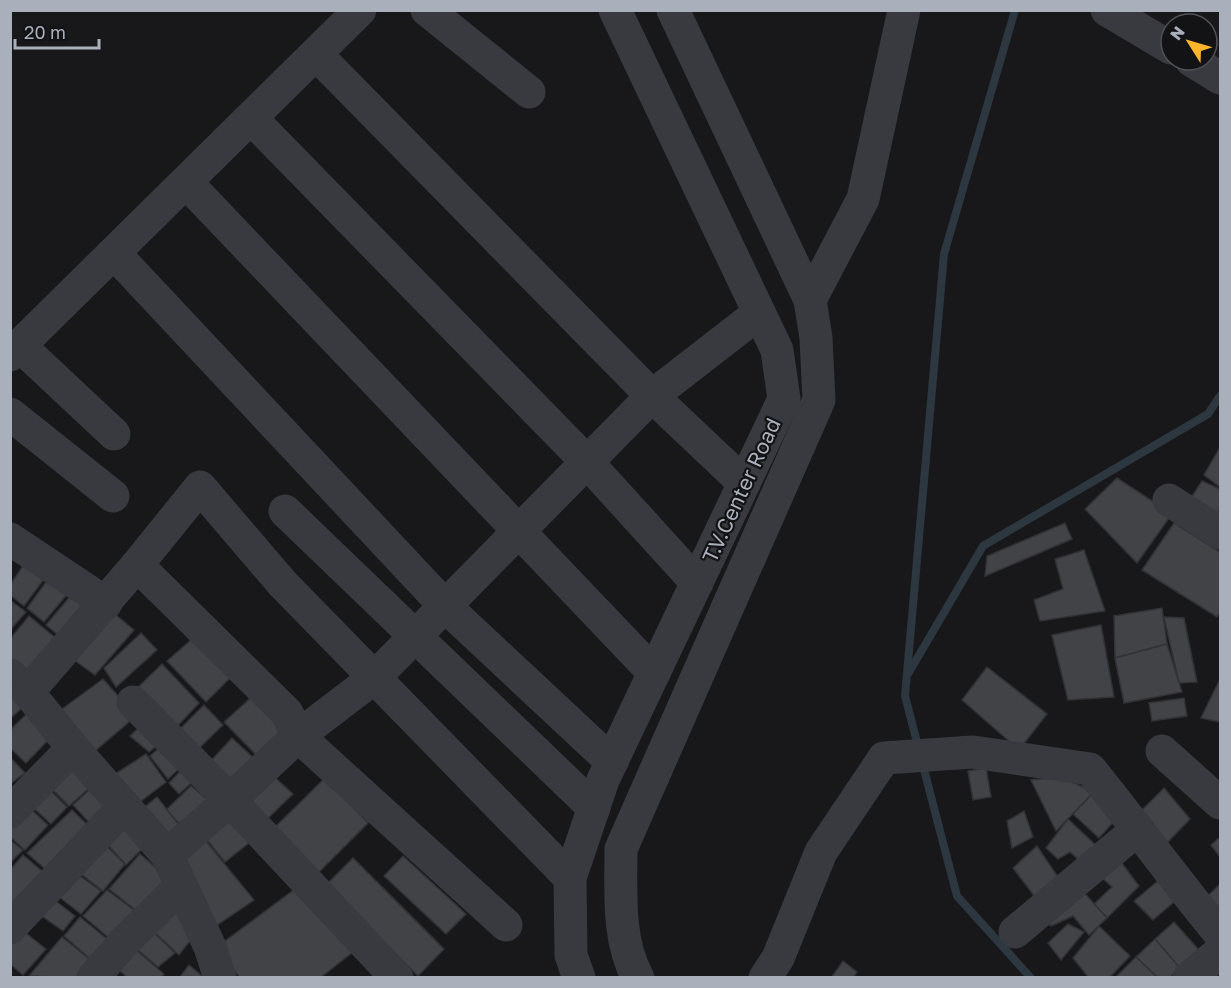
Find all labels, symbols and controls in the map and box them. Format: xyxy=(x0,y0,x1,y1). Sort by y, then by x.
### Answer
scale bar xyxy=(15,12,99,50)
north arrow xyxy=(1159,12,1219,72)
text: 20 m xyxy=(24,21,66,43)
text: N xyxy=(1165,22,1189,44)
street label: T.V.Center Road xyxy=(696,414,786,566)

